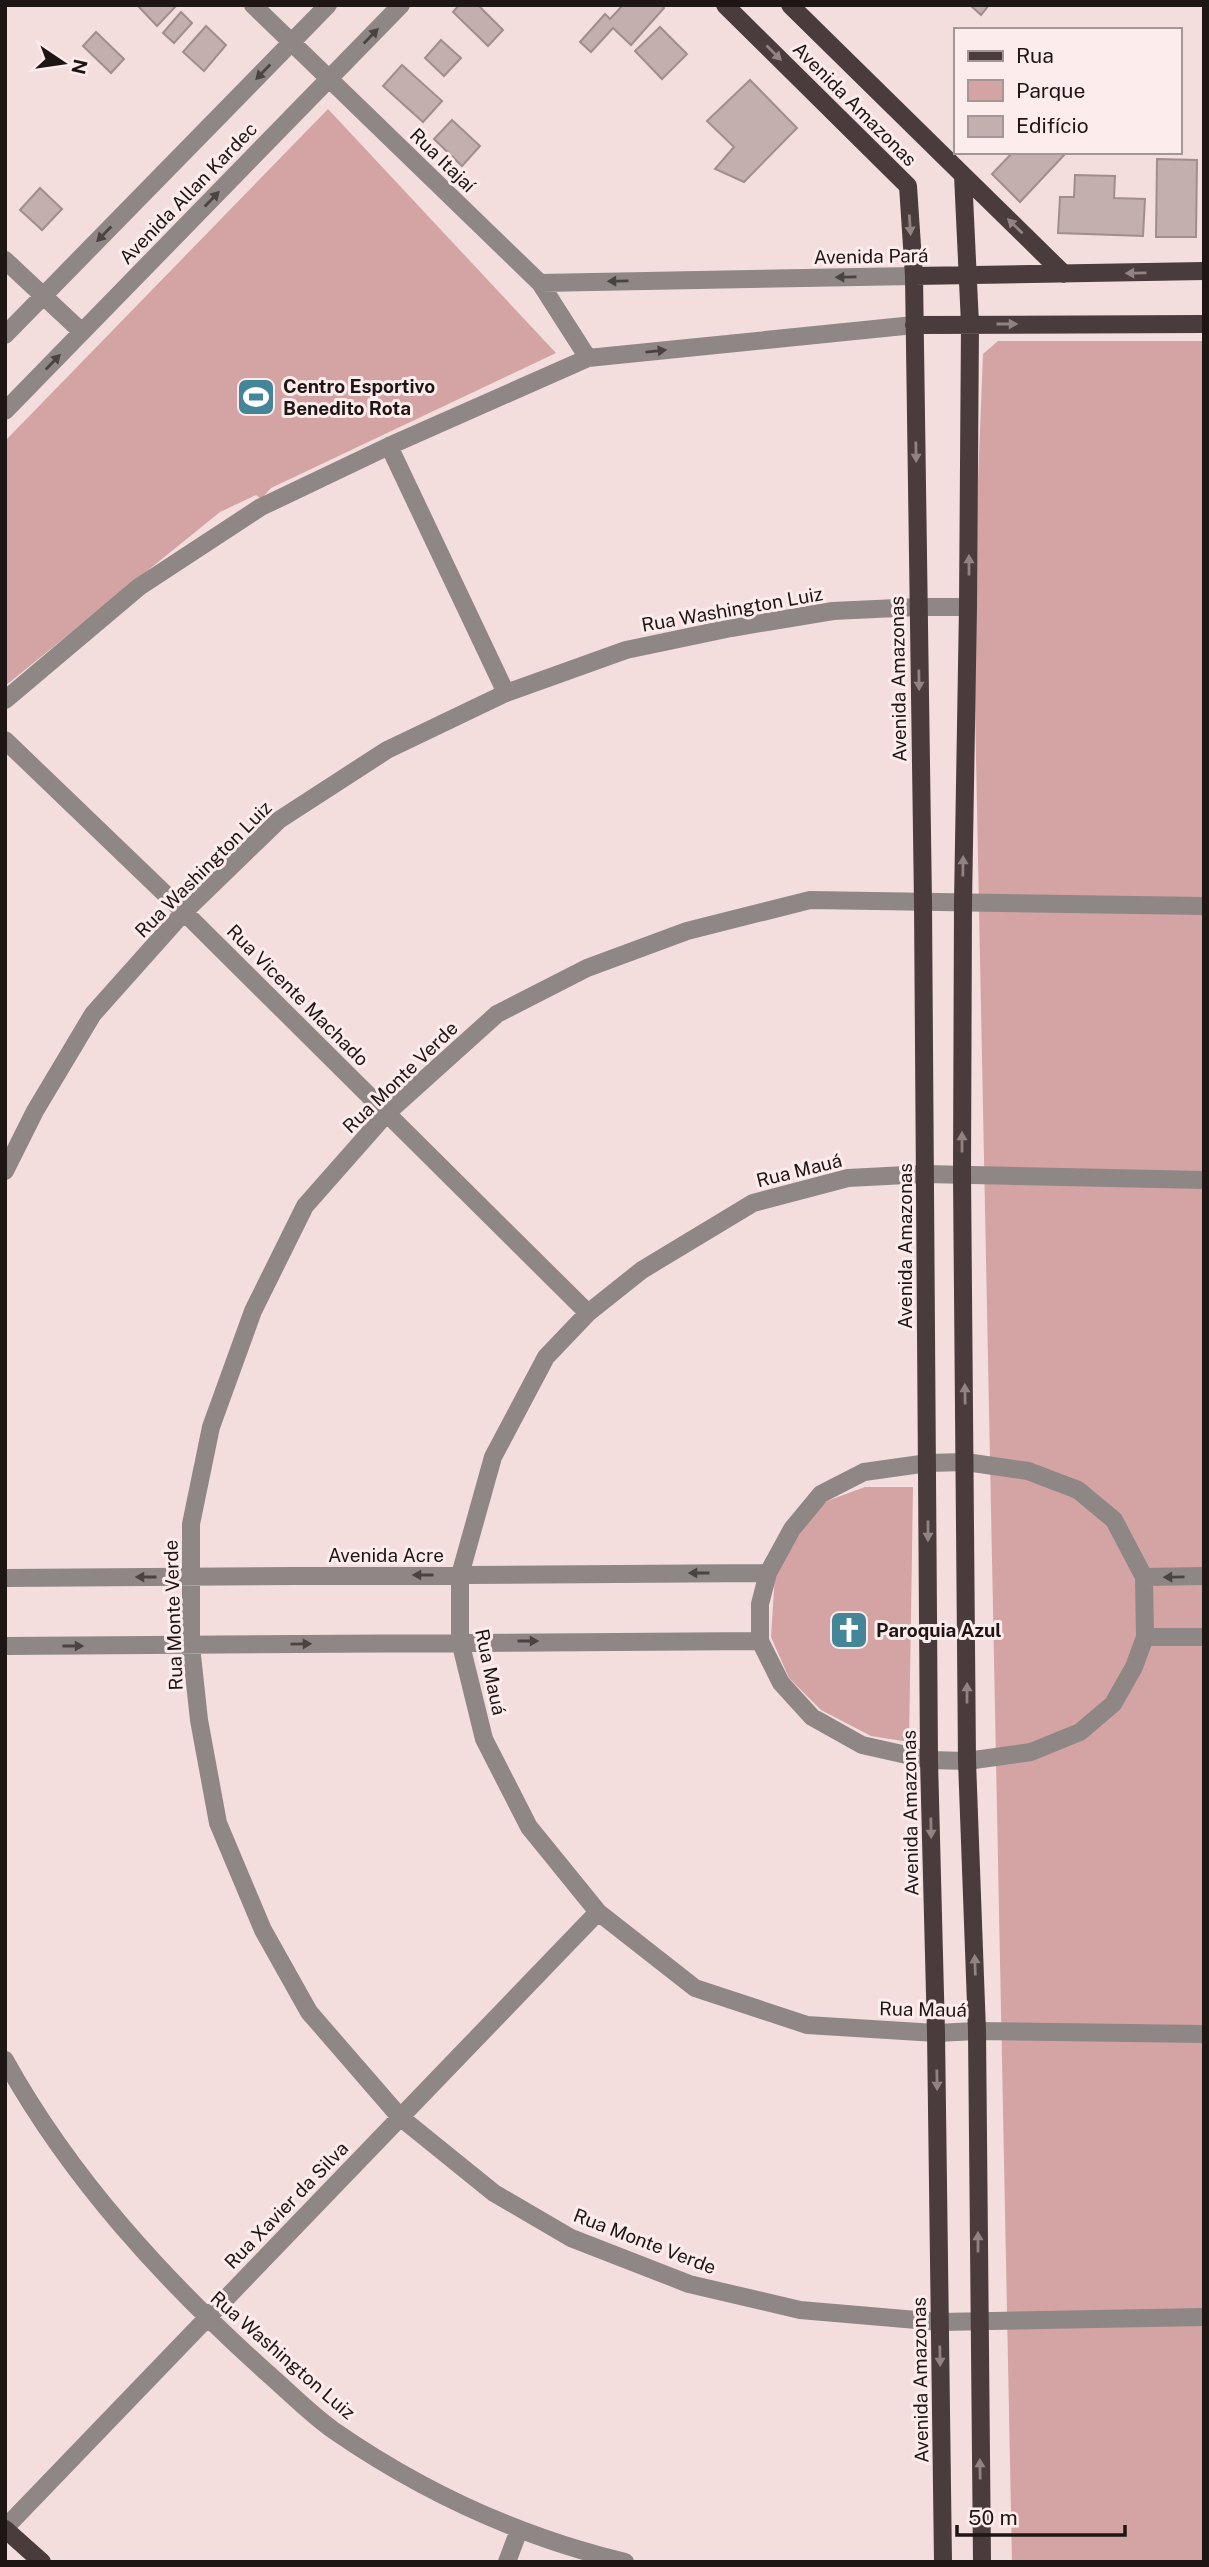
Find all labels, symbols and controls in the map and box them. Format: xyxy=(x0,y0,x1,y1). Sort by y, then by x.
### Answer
north arrow xyxy=(28,28,98,98)
legend xyxy=(954,28,1181,154)
one-way arrow xyxy=(362,29,379,45)
street label: Avenida Amazonas xyxy=(789,38,921,170)
text: Rua xyxy=(1016,43,1054,68)
one-way arrow xyxy=(765,45,782,61)
text: N xyxy=(67,57,92,77)
one-way arrow xyxy=(255,63,272,79)
text: Parque xyxy=(1016,78,1085,103)
text: Edifício xyxy=(1016,113,1089,138)
street label: Avenida Allan Kardec xyxy=(115,118,261,268)
street label: Rua Itajaí xyxy=(406,124,480,197)
one-way arrow xyxy=(204,191,220,207)
one-way arrow xyxy=(905,214,916,236)
one-way arrow xyxy=(1007,219,1024,235)
one-way arrow xyxy=(96,225,112,242)
street label: Avenida Pará xyxy=(813,244,929,268)
one-way arrow xyxy=(1124,267,1146,278)
one-way arrow xyxy=(834,272,856,283)
one-way arrow xyxy=(607,276,629,287)
one-way arrow xyxy=(996,318,1018,330)
one-way arrow xyxy=(645,345,667,356)
one-way arrow xyxy=(45,354,61,370)
place label: Centro Esportivo Benedito Rota xyxy=(283,375,435,419)
sports icon: Centro Esportivo Benedito Rota xyxy=(235,376,277,418)
one-way arrow xyxy=(910,441,922,463)
one-way arrow xyxy=(963,554,974,576)
street label: Rua Washington Luiz xyxy=(640,582,824,636)
street label: Avenida Amazonas xyxy=(886,596,910,762)
one-way arrow xyxy=(914,669,925,691)
street label: Rua Washington Luiz xyxy=(130,796,276,942)
one-way arrow xyxy=(958,854,969,876)
street label: Rua Vicente Machado xyxy=(223,920,373,1070)
street label: Rua Monte Verde xyxy=(338,1017,462,1137)
one-way arrow xyxy=(956,1131,968,1153)
street label: Rua Mauá xyxy=(754,1149,844,1191)
street label: Avenida Amazonas xyxy=(894,1163,916,1329)
one-way arrow xyxy=(959,1383,971,1405)
one-way arrow xyxy=(922,1520,934,1542)
street label: Rua Monte Verde xyxy=(159,1539,187,1691)
street label: Avenida Acre xyxy=(328,1544,444,1566)
one-way arrow xyxy=(688,1567,710,1579)
one-way arrow xyxy=(412,1569,434,1581)
one-way arrow xyxy=(135,1571,157,1583)
one-way arrow xyxy=(1163,1571,1185,1582)
church icon: Paroquia Azul xyxy=(828,1609,870,1651)
place label: Paroquia Azul xyxy=(876,1619,1002,1641)
street label: Rua Mauá xyxy=(471,1627,511,1717)
one-way arrow xyxy=(518,1635,540,1647)
one-way arrow xyxy=(290,1638,312,1649)
one-way arrow xyxy=(63,1640,85,1652)
one-way arrow xyxy=(961,1682,973,1704)
street label: Avenida Amazonas xyxy=(898,1730,922,1896)
one-way arrow xyxy=(925,1817,937,1839)
one-way arrow xyxy=(969,1954,980,1976)
street label: Rua Mauá xyxy=(879,1997,967,2021)
one-way arrow xyxy=(931,2069,943,2091)
street label: Rua Xavier da Silva xyxy=(220,2137,352,2273)
street label: Rua Monte Verde xyxy=(571,2204,719,2278)
one-way arrow xyxy=(972,2230,984,2252)
street label: Rua Washington Luiz xyxy=(206,2286,360,2424)
street label: Avenida Amazonas xyxy=(908,2297,932,2463)
one-way arrow xyxy=(934,2345,946,2367)
one-way arrow xyxy=(975,2458,986,2480)
scale bar xyxy=(957,2494,1125,2538)
text: 50 m xyxy=(968,2505,1018,2530)

